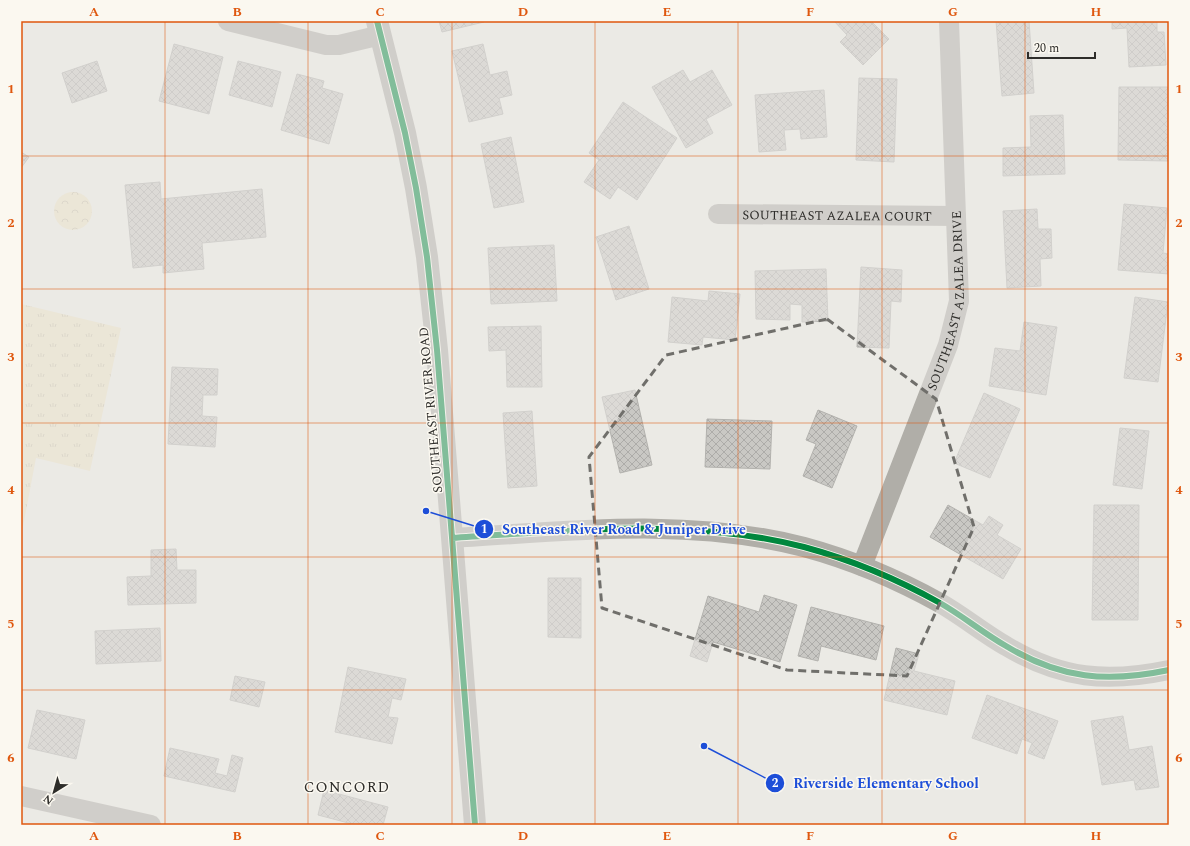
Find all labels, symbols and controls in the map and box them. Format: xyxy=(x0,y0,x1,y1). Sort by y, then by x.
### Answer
text: A xyxy=(89,2,99,22)
text: B xyxy=(232,2,242,22)
text: C xyxy=(375,2,385,22)
text: D xyxy=(518,2,528,22)
text: E xyxy=(663,2,672,22)
text: F xyxy=(806,2,814,22)
text: G xyxy=(948,2,958,22)
text: H xyxy=(1091,2,1102,22)
scale bar xyxy=(1028,34,1095,60)
text: 20 m xyxy=(1034,39,1059,58)
text: 1 xyxy=(7,79,15,99)
text: 1 xyxy=(1175,79,1183,99)
street label: SOUTHEAST AZALEA COURT xyxy=(742,205,932,227)
street label: SOUTHEAST AZALEA DRIVE xyxy=(922,210,970,394)
text: 2 xyxy=(7,213,15,233)
text: 2 xyxy=(1175,213,1183,233)
street label: SOUTHEAST RIVER ROAD xyxy=(414,326,448,494)
text: 3 xyxy=(7,347,15,367)
text: 3 xyxy=(1175,347,1183,367)
text: 4 xyxy=(7,480,15,500)
text: 4 xyxy=(1175,480,1183,500)
callout: Southeast River Road & Juniper Drive xyxy=(474,516,754,542)
text: Southeast River Road & Juniper Drive xyxy=(502,519,746,540)
text: 1 xyxy=(481,520,487,539)
text: 5 xyxy=(7,614,15,634)
text: 5 xyxy=(1175,614,1183,634)
text: 6 xyxy=(7,748,15,768)
text: 6 xyxy=(1175,748,1183,768)
callout: Riverside Elementary School xyxy=(765,770,987,796)
north arrow xyxy=(34,772,74,812)
text: Riverside Elementary School xyxy=(793,773,979,794)
text: 2 xyxy=(772,774,779,793)
district label: CONCORD xyxy=(304,776,390,799)
text: N xyxy=(40,790,57,809)
text: A xyxy=(89,826,99,846)
text: B xyxy=(232,826,242,846)
text: C xyxy=(375,826,385,846)
text: D xyxy=(518,826,528,846)
text: E xyxy=(663,826,672,846)
text: F xyxy=(806,826,814,846)
text: G xyxy=(948,826,958,846)
text: H xyxy=(1091,826,1102,846)

